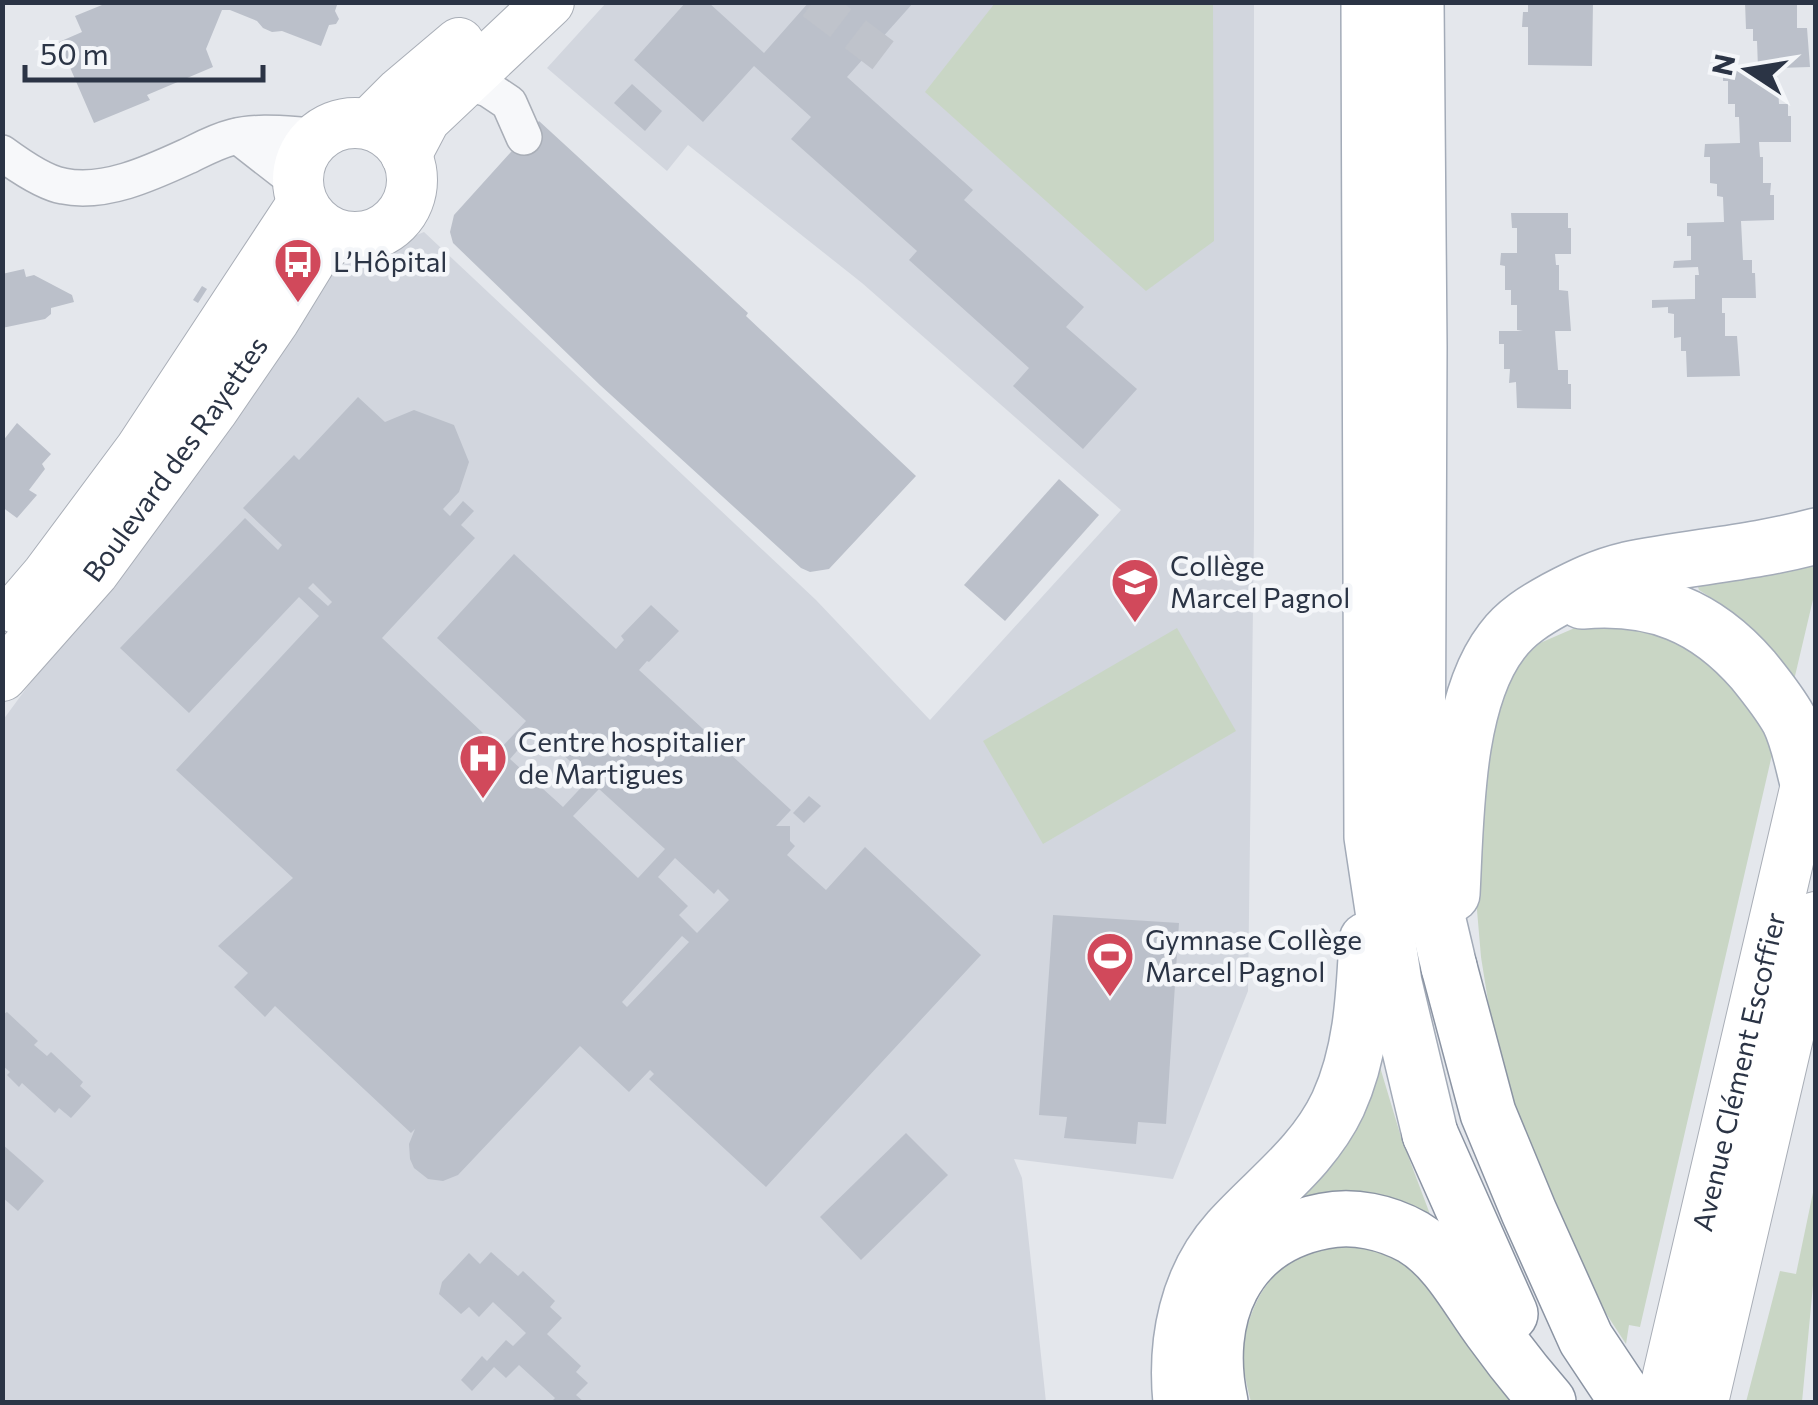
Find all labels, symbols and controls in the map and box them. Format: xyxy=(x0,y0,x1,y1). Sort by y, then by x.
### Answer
scale bar xyxy=(25,20,262,82)
north arrow xyxy=(1698,20,1798,120)
text: 50 m xyxy=(40,34,109,71)
text: N xyxy=(1704,51,1741,78)
bus stop icon: L’Hôpital xyxy=(272,236,324,304)
place label: L’Hôpital xyxy=(333,244,447,278)
street label: Boulevard des Rayettes xyxy=(75,329,274,588)
place label: Collège Marcel Pagnol xyxy=(1170,548,1350,614)
school or university icon: Collège Marcel Pagnol xyxy=(1109,556,1161,624)
place label: Centre hospitalier de Martigues xyxy=(518,724,746,790)
hospital icon: Centre hospitalier de Martigues xyxy=(457,732,509,800)
street label: Avenue Clément Escoffier xyxy=(1684,909,1792,1234)
place label: Gymnase Collège Marcel Pagnol xyxy=(1145,922,1362,988)
sports icon: Gymnase Collège Marcel Pagnol xyxy=(1084,930,1136,998)

